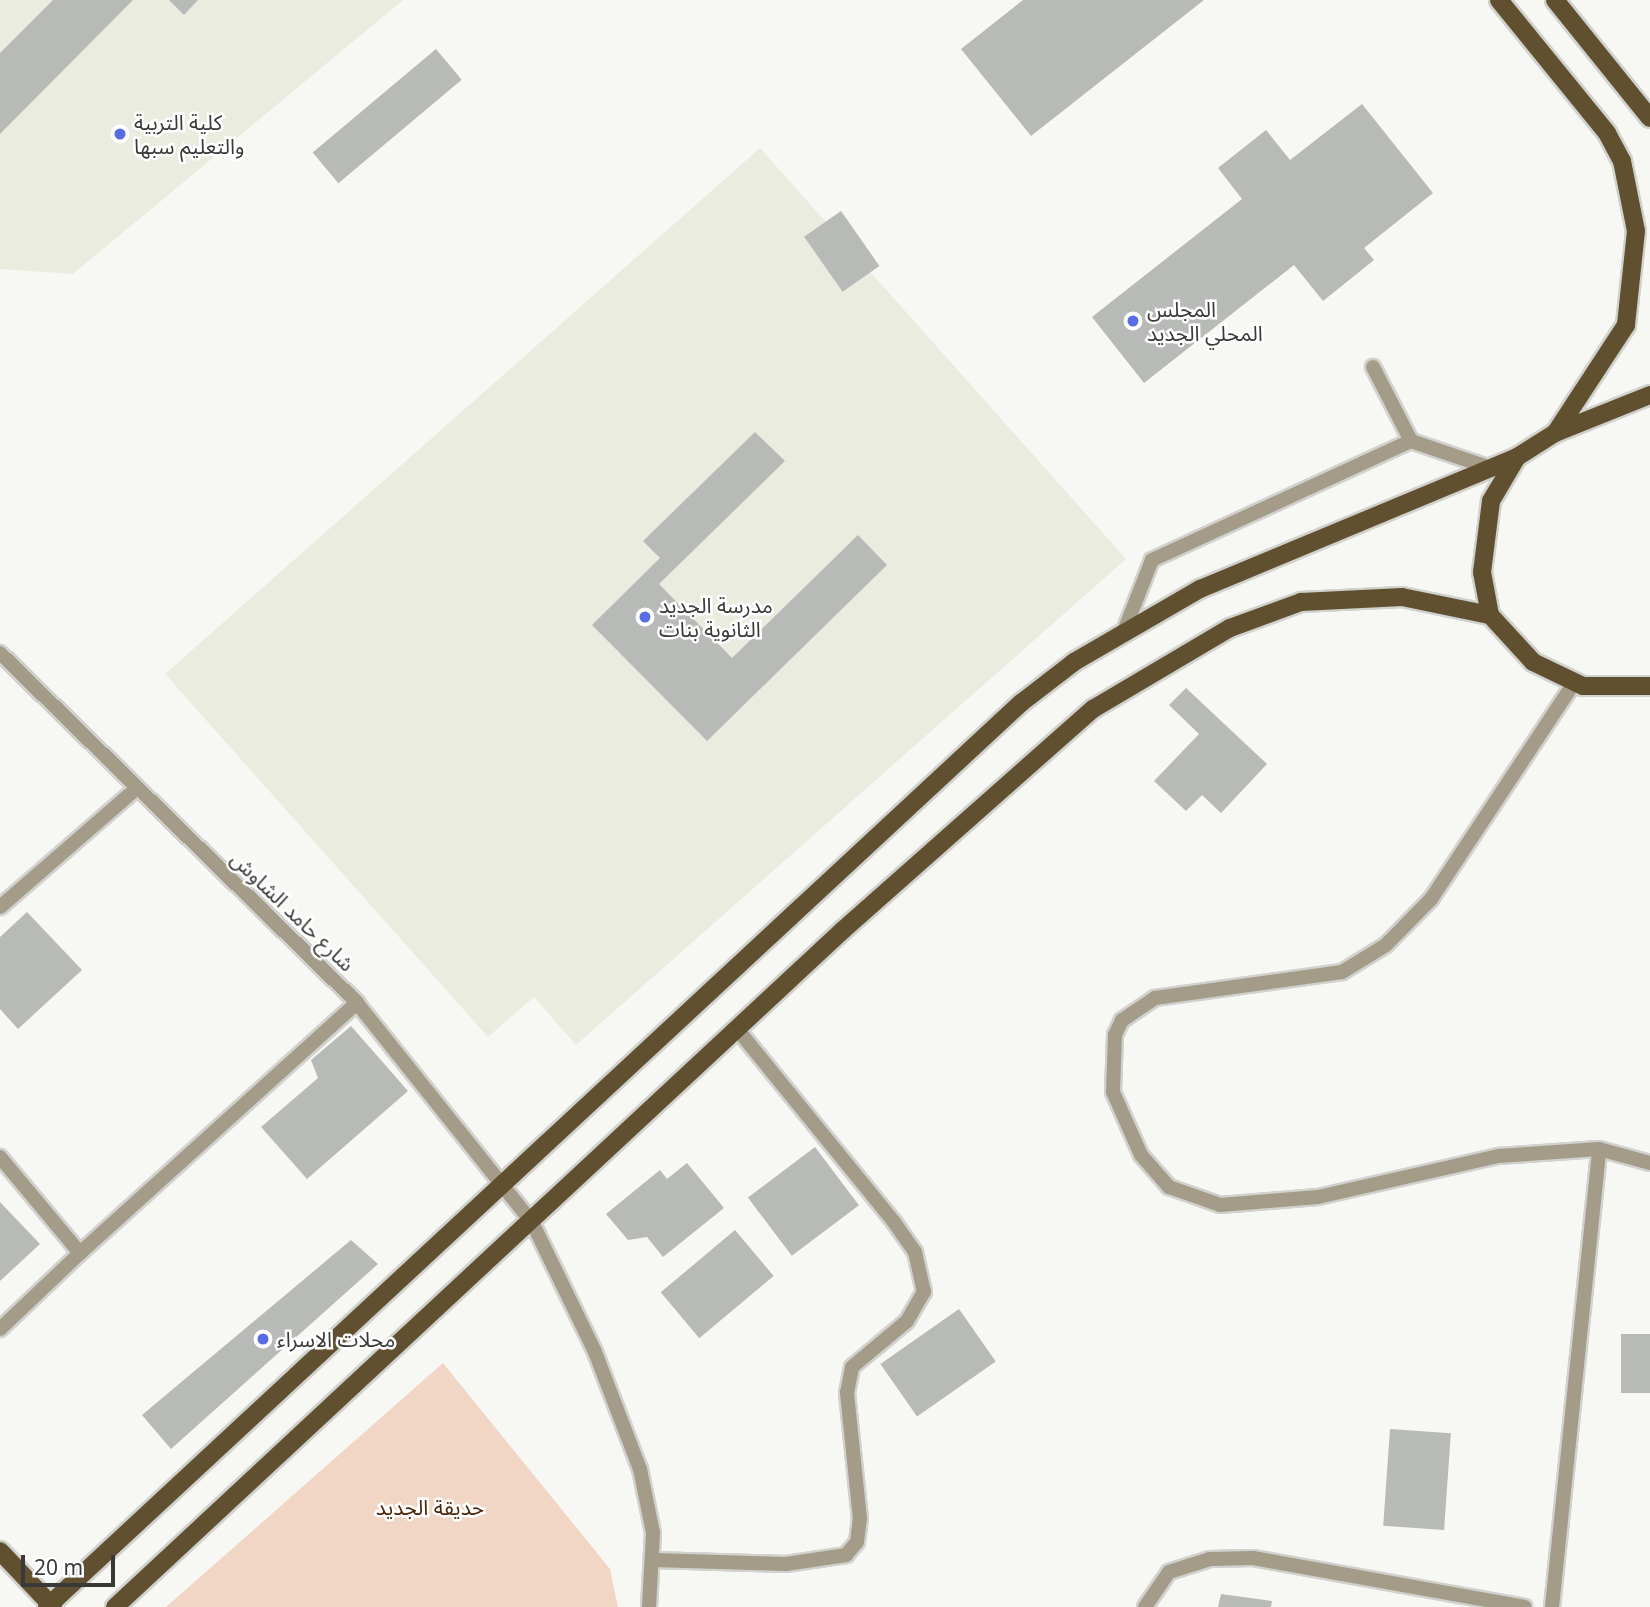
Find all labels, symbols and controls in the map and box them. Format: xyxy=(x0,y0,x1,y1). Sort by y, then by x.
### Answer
place label: كلية التربية والتعليم سبها xyxy=(134,109,244,159)
marker: كلية التربية والتعليم سبها xyxy=(112,126,128,142)
place label: المجلس المحلي الجديد xyxy=(1147,296,1263,346)
marker: المجلس المحلي الجديد xyxy=(1125,313,1141,329)
place label: مدرسة الجديد الثانوية بنات xyxy=(659,592,773,642)
marker: مدرسة الجديد الثانوية بنات xyxy=(637,609,653,625)
street label: شارع حامد الشاوش xyxy=(226,846,360,976)
place label: محلات الاسراء xyxy=(277,1326,395,1352)
marker: محلات الاسراء xyxy=(255,1331,271,1347)
park label: حديقة الجديد xyxy=(376,1494,484,1520)
scale bar xyxy=(24,1540,119,1584)
text: 20 m xyxy=(34,1553,83,1581)

